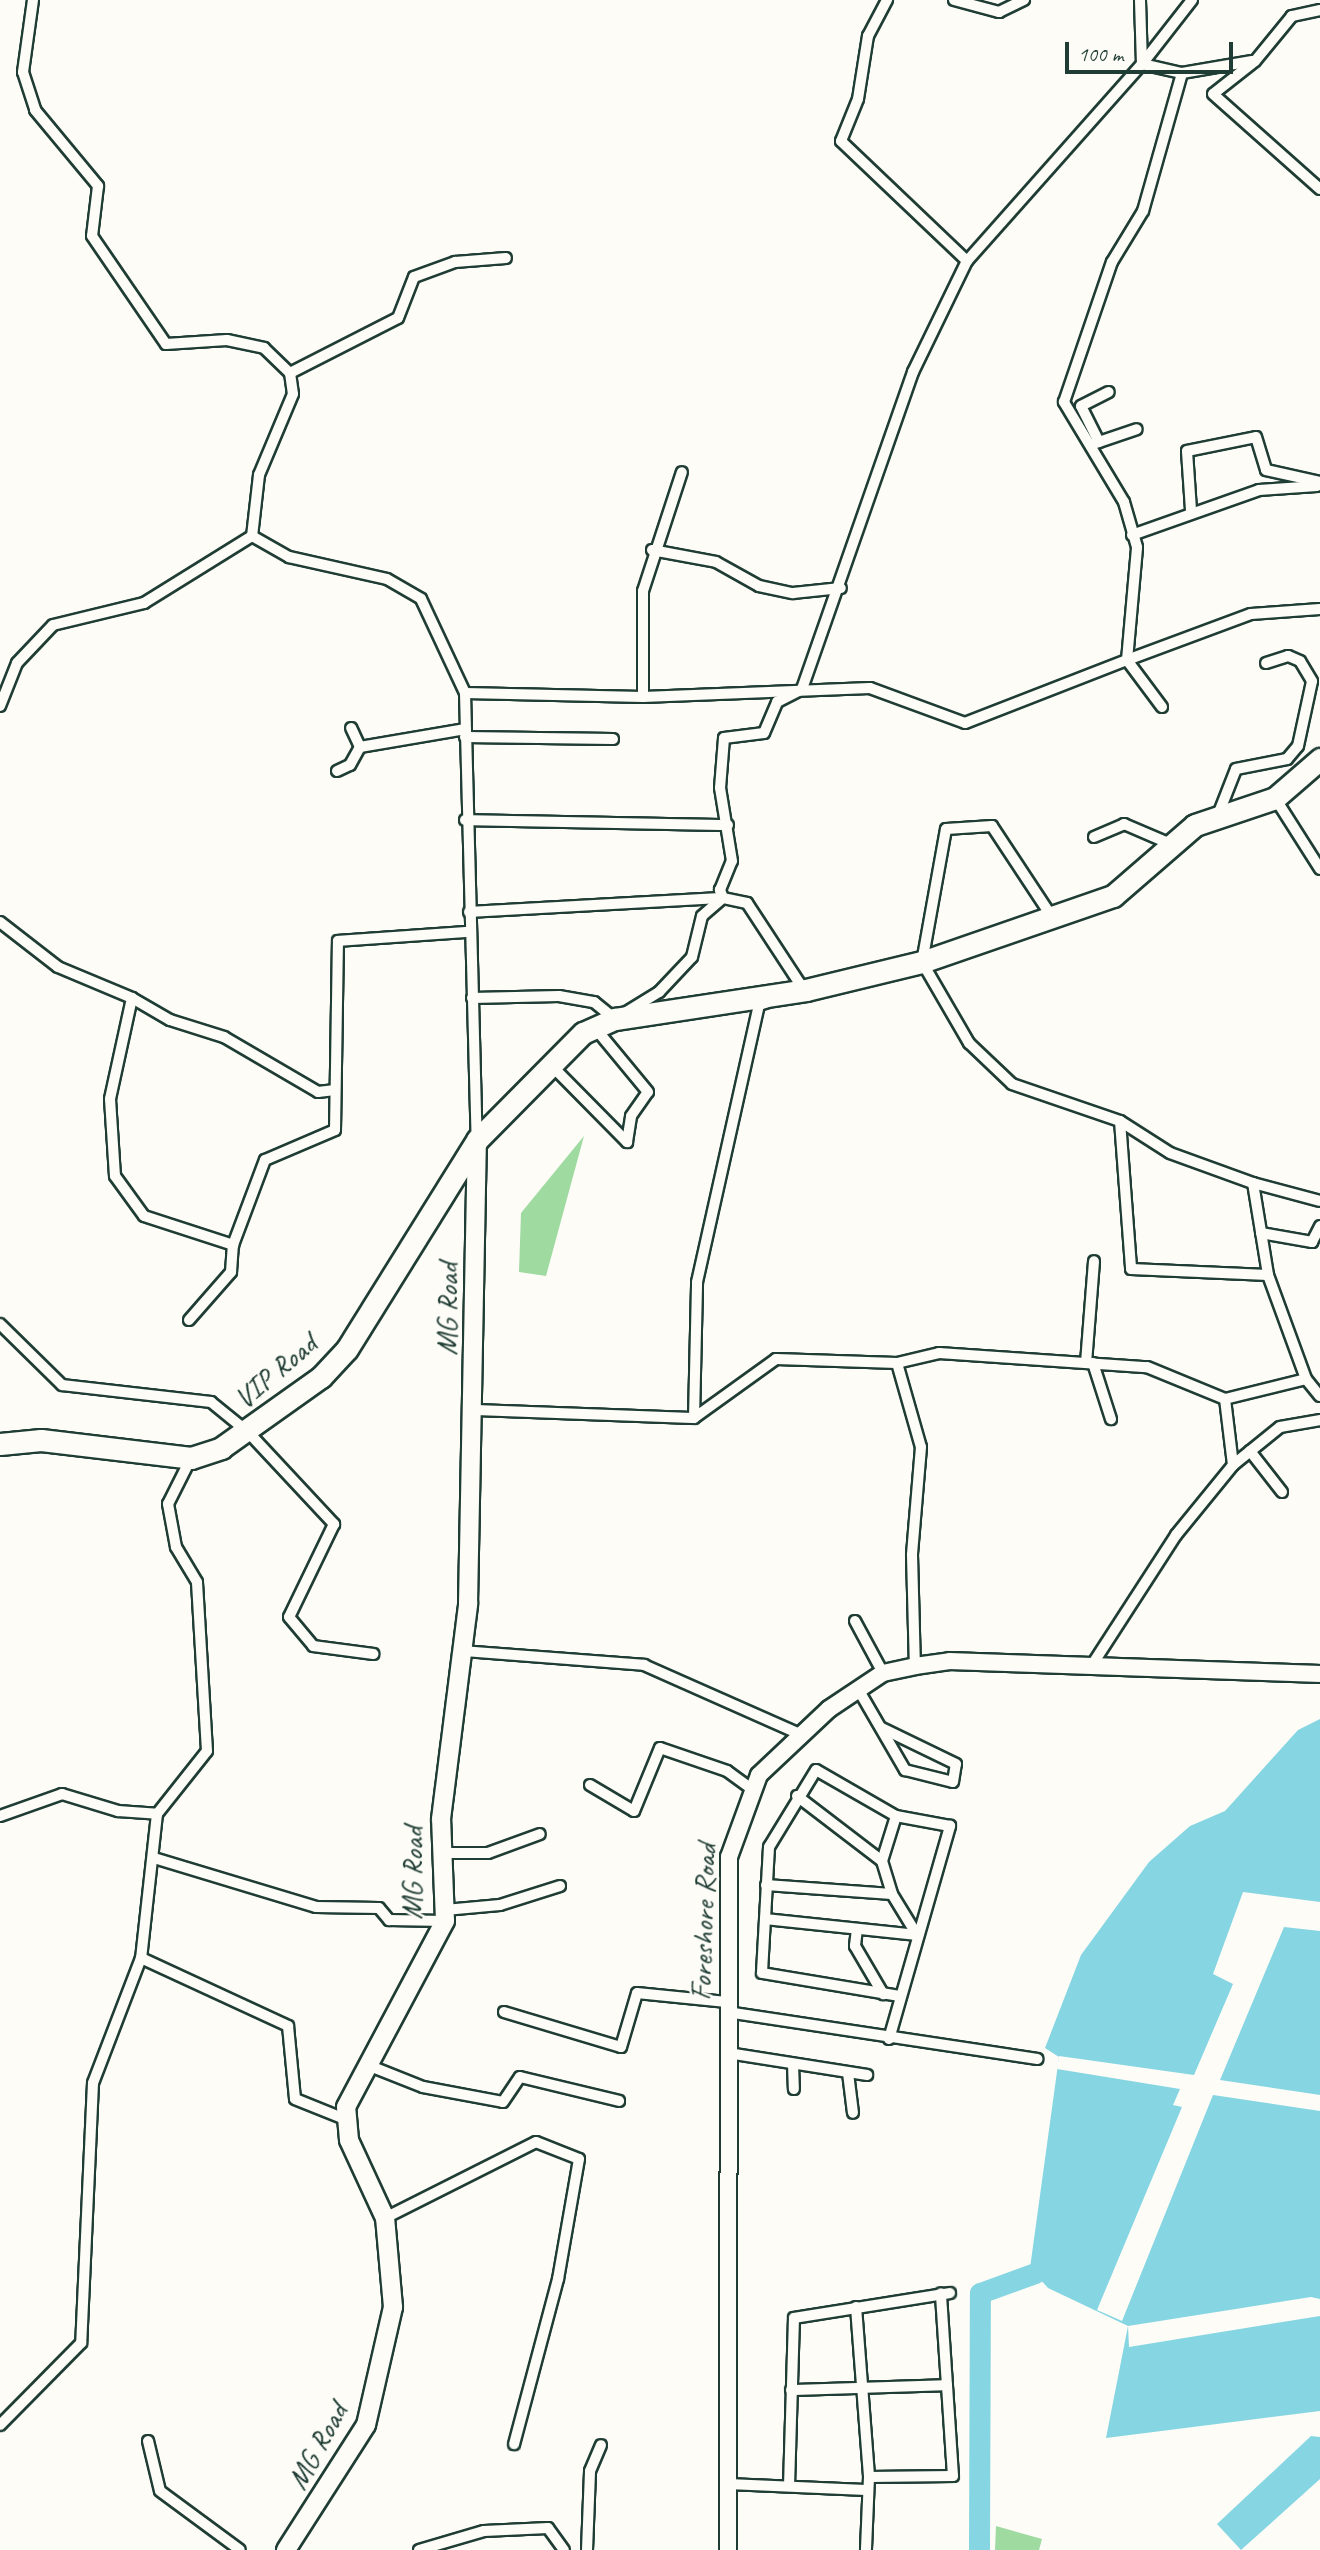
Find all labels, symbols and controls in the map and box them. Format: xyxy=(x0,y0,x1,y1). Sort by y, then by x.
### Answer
scale bar xyxy=(1068,28,1236,72)
text: 100 m xyxy=(1078,41,1123,67)
street label: MG Road xyxy=(428,1262,466,1356)
street label: VIP Road xyxy=(226,1326,324,1416)
street label: MG Road xyxy=(393,1826,431,1920)
street label: Foreshore Road xyxy=(682,1843,724,2001)
street label: MG Road xyxy=(278,2396,356,2496)

